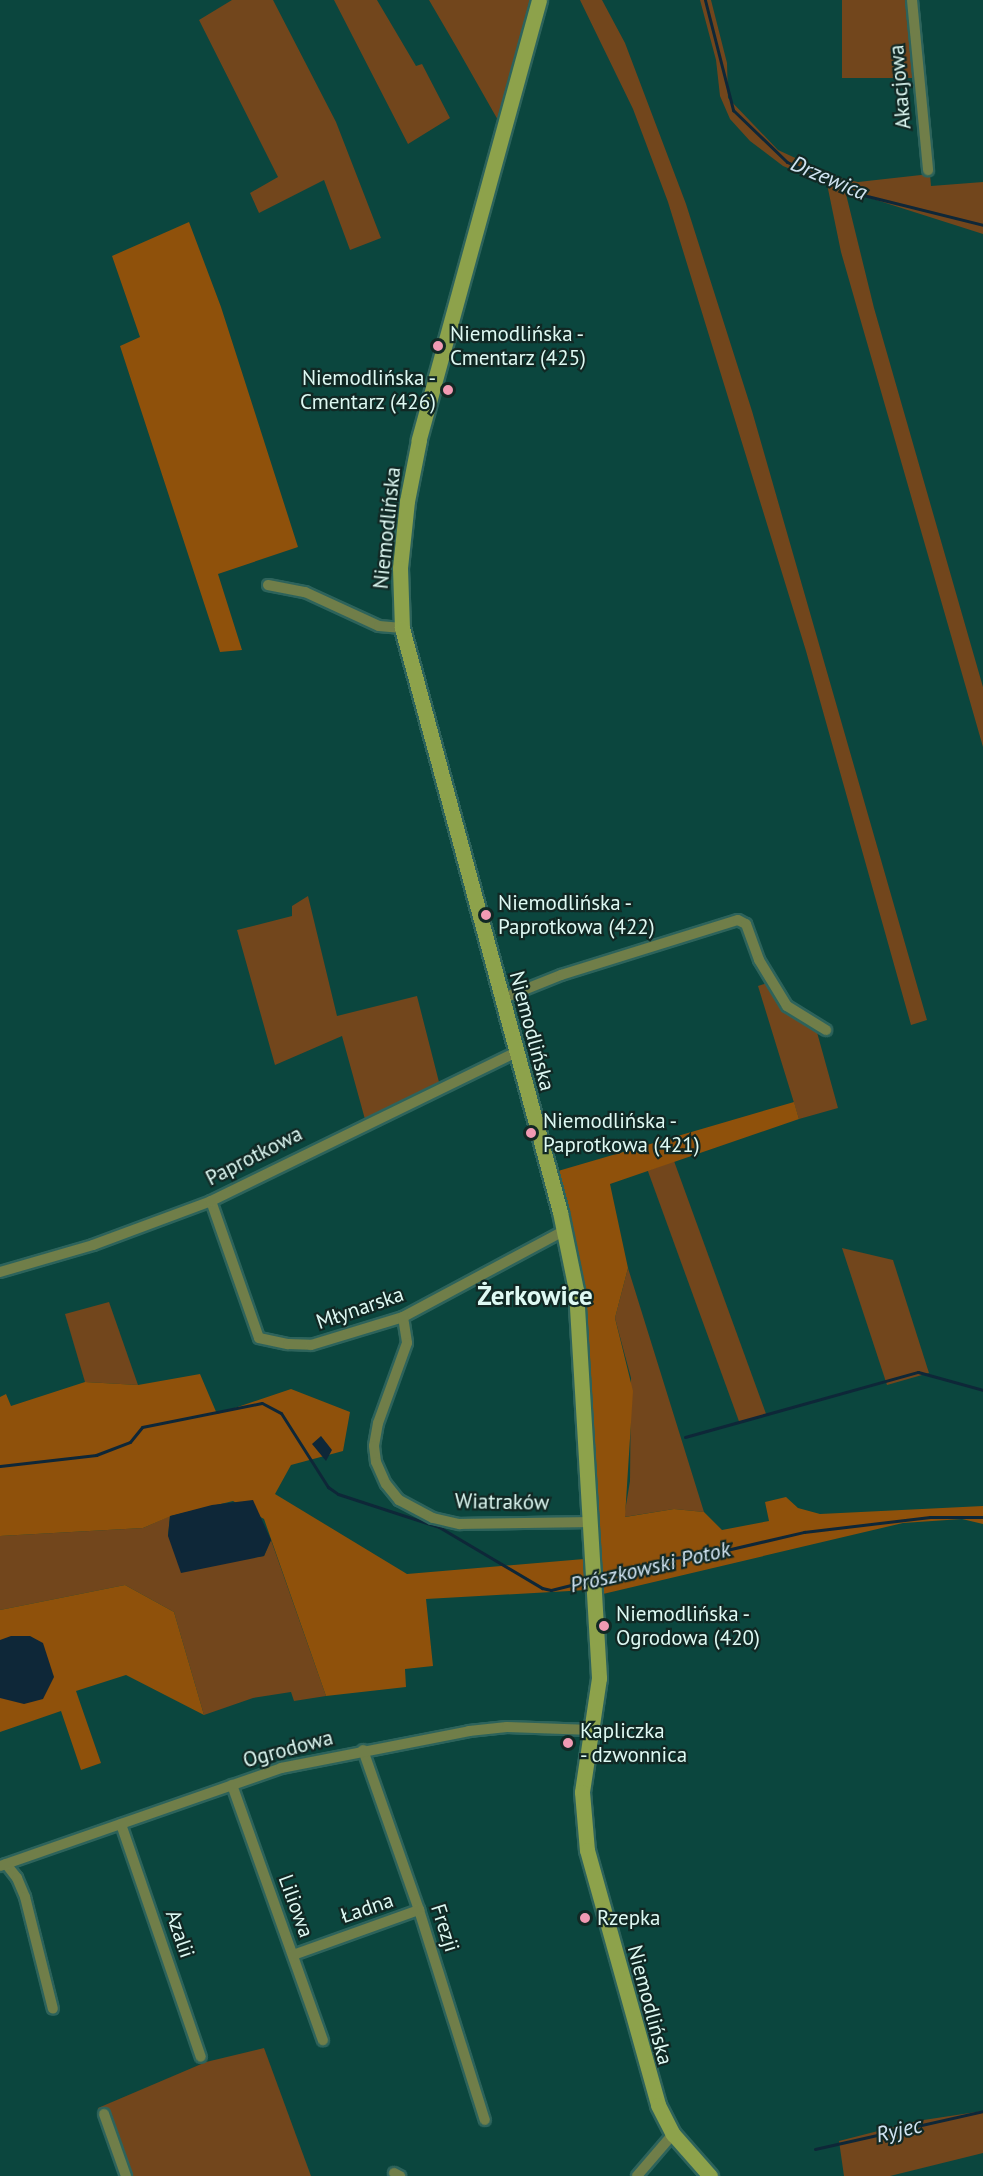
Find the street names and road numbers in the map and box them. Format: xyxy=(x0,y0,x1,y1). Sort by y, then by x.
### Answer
street label: Akacjowa xyxy=(884,44,916,130)
street label: Niemodlińska xyxy=(368,466,406,590)
street label: Niemodlińska xyxy=(504,969,560,1093)
street label: Paprotkowa xyxy=(202,1121,306,1191)
street label: Młynarska xyxy=(313,1281,407,1335)
street label: Wiatraków xyxy=(455,1489,549,1515)
street label: Ogrodowa xyxy=(240,1725,336,1773)
street label: Liliowa xyxy=(273,1871,319,1941)
street label: Ładna xyxy=(337,1887,397,1929)
street label: Frezji xyxy=(425,1901,465,1955)
street label: Azalii xyxy=(160,1907,200,1961)
street label: Niemodlińska xyxy=(622,1943,678,2067)

